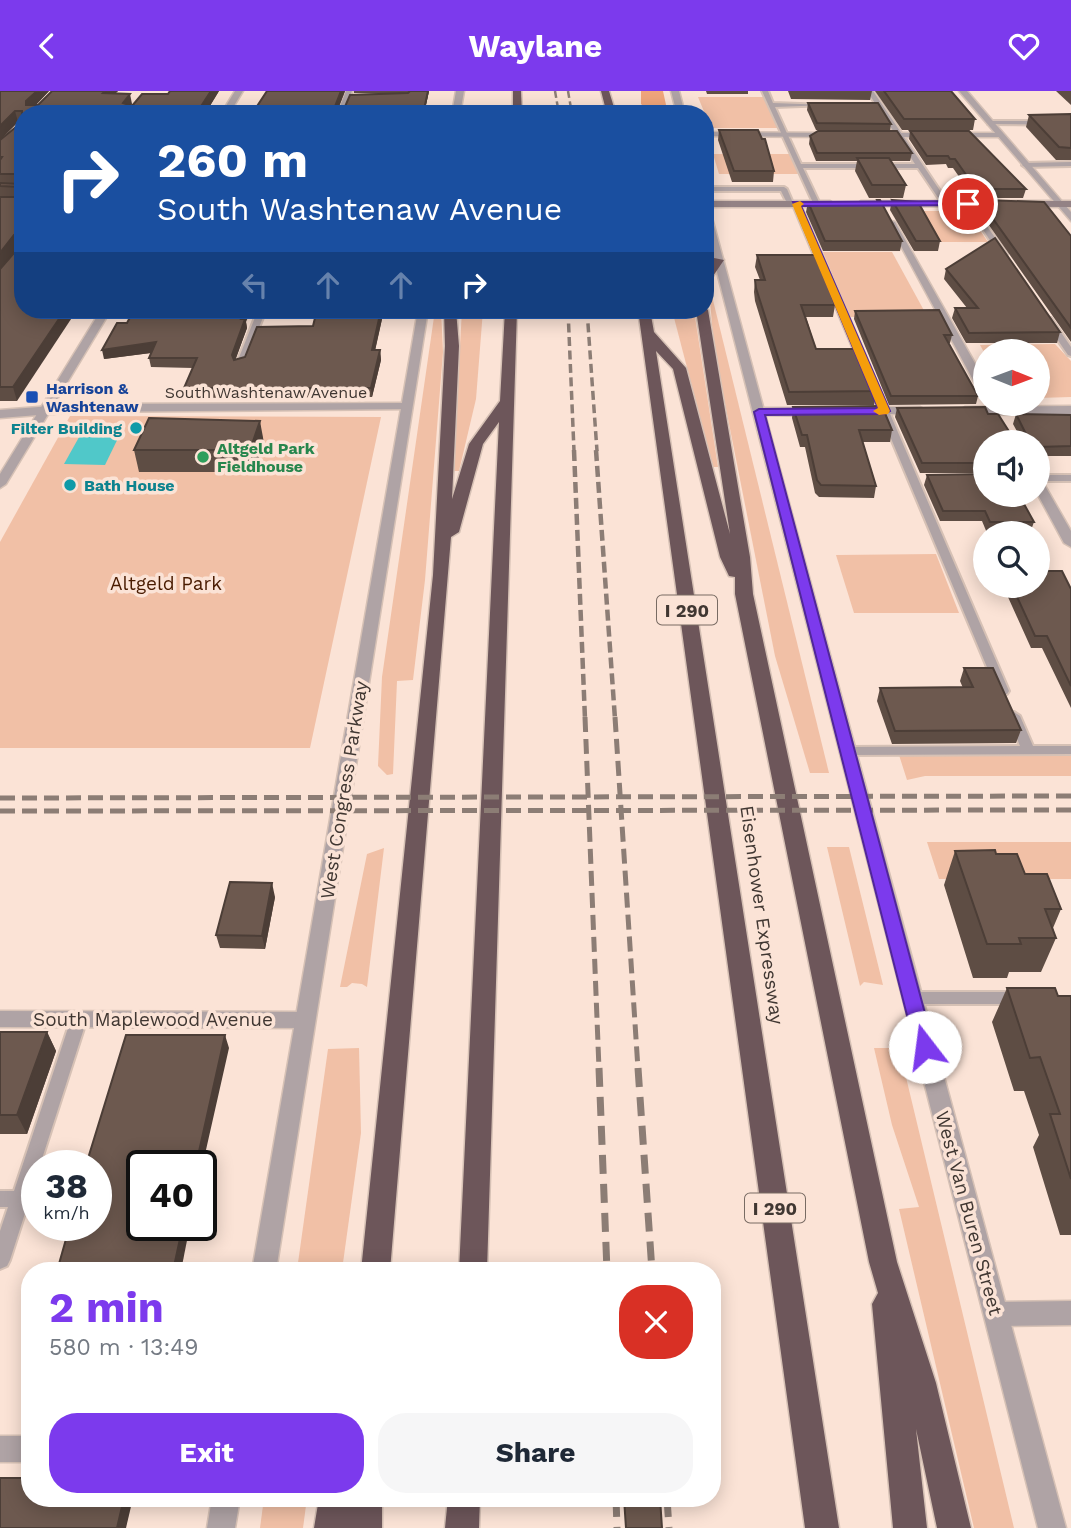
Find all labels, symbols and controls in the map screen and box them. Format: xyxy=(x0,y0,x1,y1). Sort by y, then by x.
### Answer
icon: back xyxy=(28,27,66,65)
text: Waylane xyxy=(469,27,602,65)
icon: heart xyxy=(1005,27,1043,65)
text: 260 m xyxy=(157,131,308,189)
icon: right xyxy=(42,133,133,224)
pin xyxy=(938,174,998,234)
icon: arrive xyxy=(949,185,987,223)
text: South Washtenaw Avenue xyxy=(157,190,562,228)
icon: left xyxy=(236,266,274,304)
icon: ahead xyxy=(309,266,347,304)
icon: ahead xyxy=(382,266,420,304)
icon: right xyxy=(455,266,493,304)
north arrow xyxy=(973,339,1050,417)
map controls xyxy=(973,339,1050,598)
place label: Harrison & Washtenaw xyxy=(46,379,139,416)
street label: South Washtenaw Avenue xyxy=(165,383,367,402)
marker: Harrison & Washtenaw xyxy=(24,389,40,405)
place label: Filter Building xyxy=(11,419,122,438)
marker: Filter Building xyxy=(128,420,144,436)
button: sound xyxy=(973,430,1050,507)
place label: Altgeld Park Fieldhouse xyxy=(217,439,315,476)
marker: Altgeld Park Fieldhouse xyxy=(195,449,211,465)
place label: Bath House xyxy=(84,476,175,495)
marker: Bath House xyxy=(62,477,78,493)
button: search xyxy=(973,521,1050,598)
park label: Altgeld Park xyxy=(110,572,222,595)
road number: I 290 xyxy=(657,595,717,625)
street label: West Congress Parkway xyxy=(315,679,373,901)
street label: Eisenhower Expressway xyxy=(735,804,789,1026)
street label: South Maplewood Avenue xyxy=(33,1008,273,1031)
position arrow xyxy=(888,1010,962,1084)
street label: West Van Buren Street xyxy=(931,1108,1007,1318)
speed limit sign: 40 xyxy=(126,1150,217,1241)
text: 38 xyxy=(45,1165,88,1207)
road number: I 290 xyxy=(745,1193,805,1223)
text: km/h xyxy=(43,1202,90,1223)
text: 2 min xyxy=(49,1283,164,1332)
button: close xyxy=(619,1285,693,1359)
text: 580 m · 13:49 xyxy=(49,1334,198,1361)
button: Exit xyxy=(49,1413,364,1493)
button: Share xyxy=(378,1413,693,1493)

